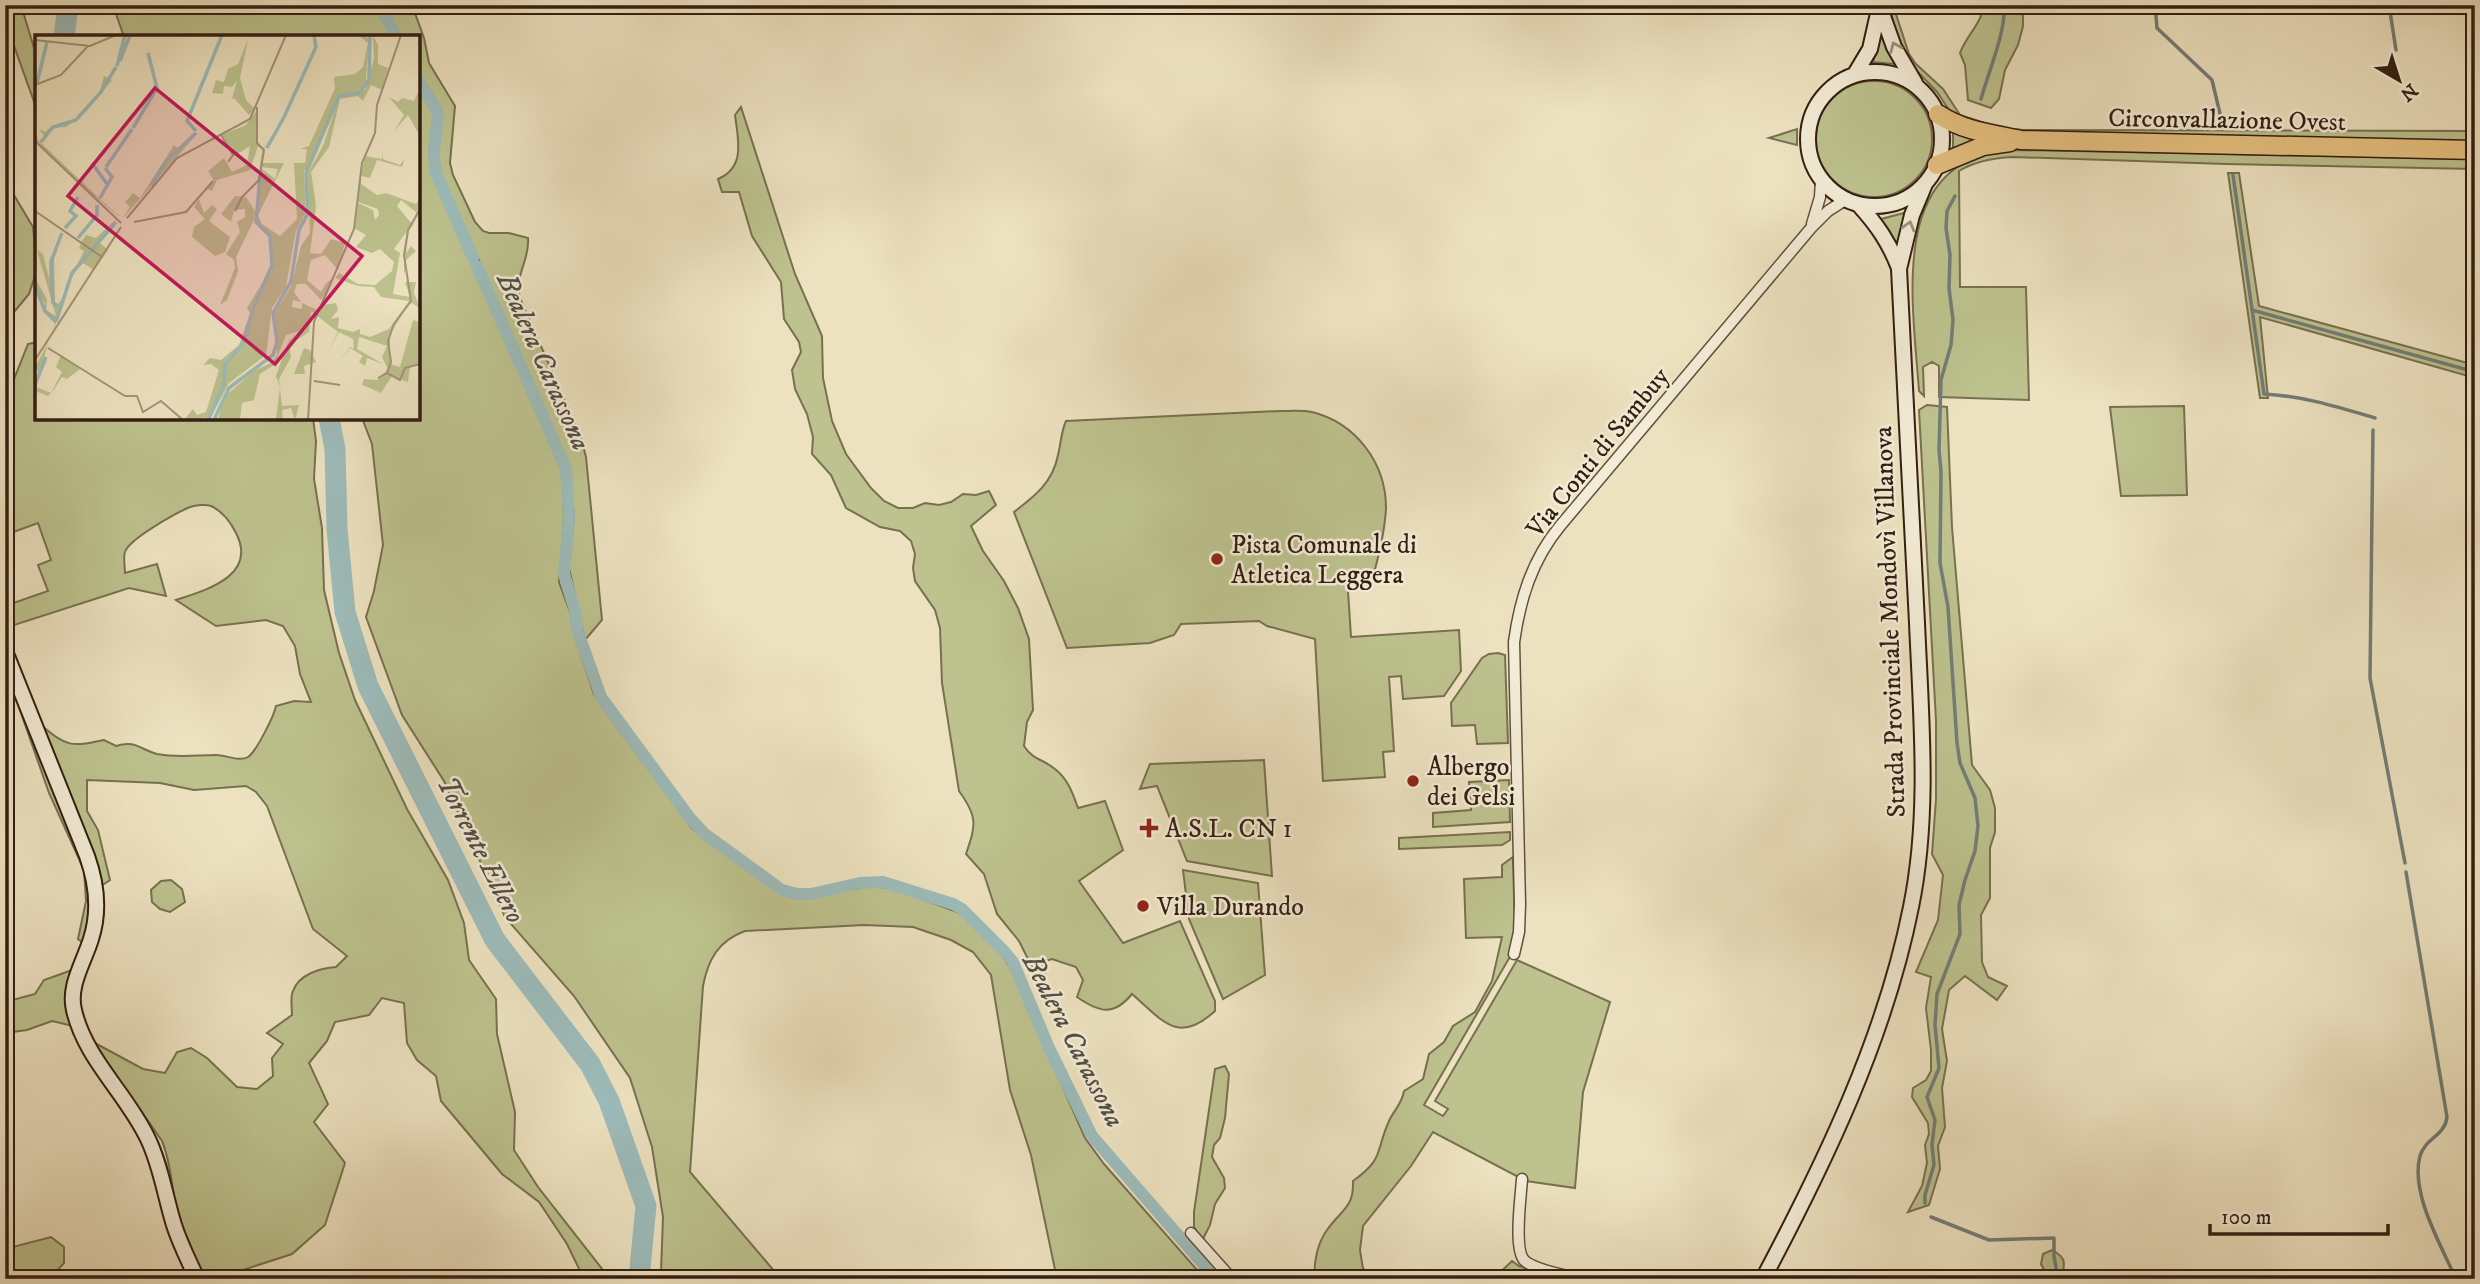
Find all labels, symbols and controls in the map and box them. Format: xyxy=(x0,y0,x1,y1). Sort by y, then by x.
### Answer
inset map xyxy=(35,35,420,420)
one-way arrow xyxy=(1889,42,1903,54)
north arrow xyxy=(2364,46,2434,116)
text: N xyxy=(2395,78,2422,106)
street label: Circonvallazione Ovest xyxy=(2108,102,2346,139)
one-way arrow xyxy=(1901,220,1916,232)
water label: Bealera Carassona xyxy=(489,267,598,456)
street label: Via Conti di Sambuy xyxy=(1519,360,1677,546)
street label: Strada Provinciale Mondovì Villanova xyxy=(1867,426,1914,818)
place label: Pista Comunale di Atletica Leggera xyxy=(1231,529,1417,592)
marker: Pista Comunale di Atletica Leggera xyxy=(1209,551,1225,567)
place label: Albergo dei Gelsi xyxy=(1427,751,1515,814)
water label: Torrente Ellero xyxy=(429,770,533,929)
marker: Albergo dei Gelsi xyxy=(1405,773,1421,789)
place label: A.S.L. CN 1 xyxy=(1165,813,1292,846)
marker: A.S.L. CN 1 xyxy=(1139,818,1159,838)
place label: Villa Durando xyxy=(1156,891,1304,924)
marker: Villa Durando xyxy=(1135,898,1151,914)
water label: Bealera Carassona xyxy=(1014,947,1132,1133)
scale bar xyxy=(2210,1193,2389,1237)
text: 100 m xyxy=(2221,1205,2272,1231)

